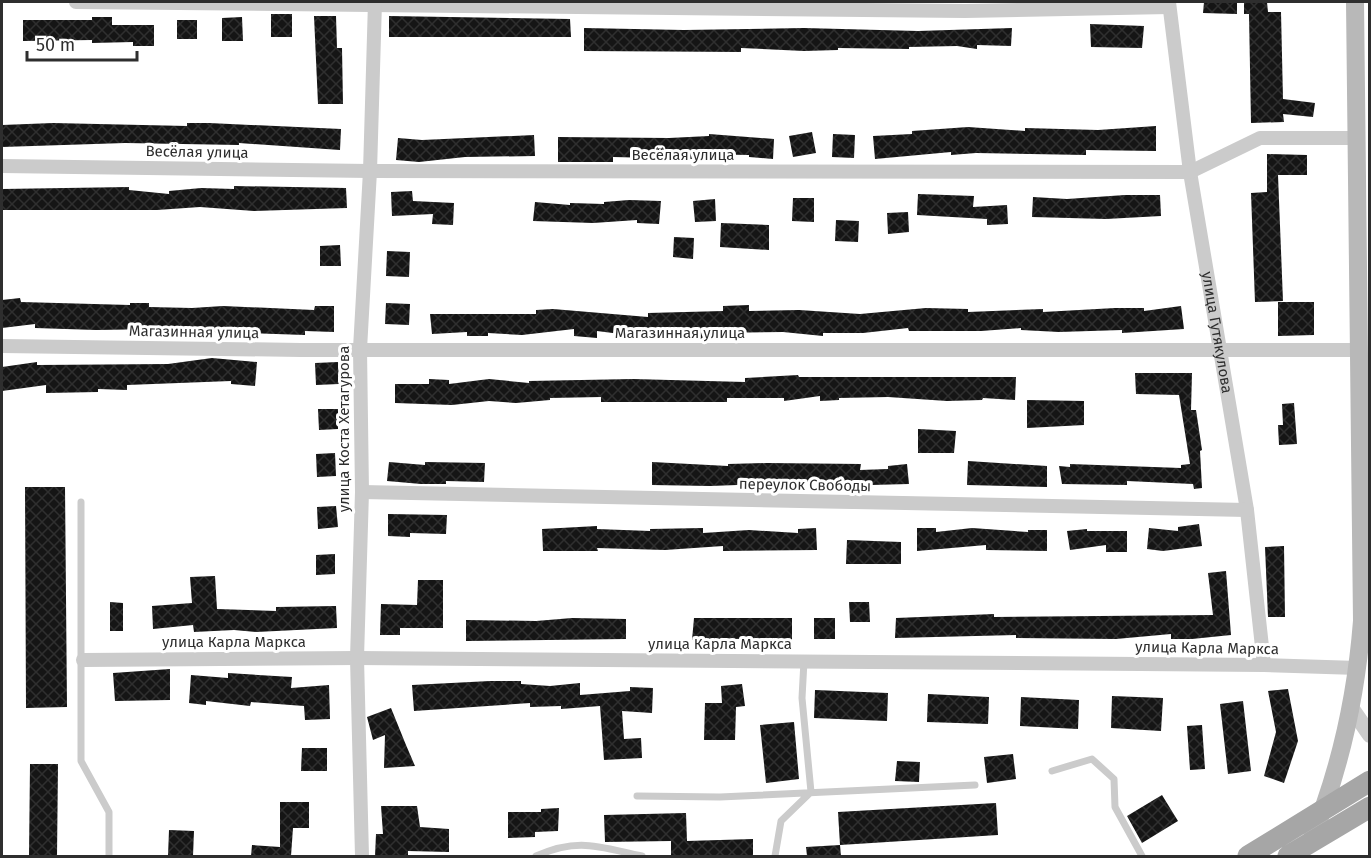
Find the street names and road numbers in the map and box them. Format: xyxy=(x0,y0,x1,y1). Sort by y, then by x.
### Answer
street label: Весёлая улица xyxy=(145,142,249,162)
street label: Весёлая улица xyxy=(631,146,735,164)
street label: улица Гутякулова xyxy=(1198,270,1236,395)
street label: Магазинная улица xyxy=(129,322,259,342)
street label: Магазинная улица xyxy=(615,324,745,342)
street label: улица Коста Хетагурова xyxy=(335,346,353,512)
street label: переулок Свободы xyxy=(739,475,871,495)
street label: улица Карла Маркса xyxy=(162,633,306,651)
street label: улица Карла Маркса xyxy=(648,635,792,653)
street label: улица Карла Маркса xyxy=(1135,638,1279,658)

